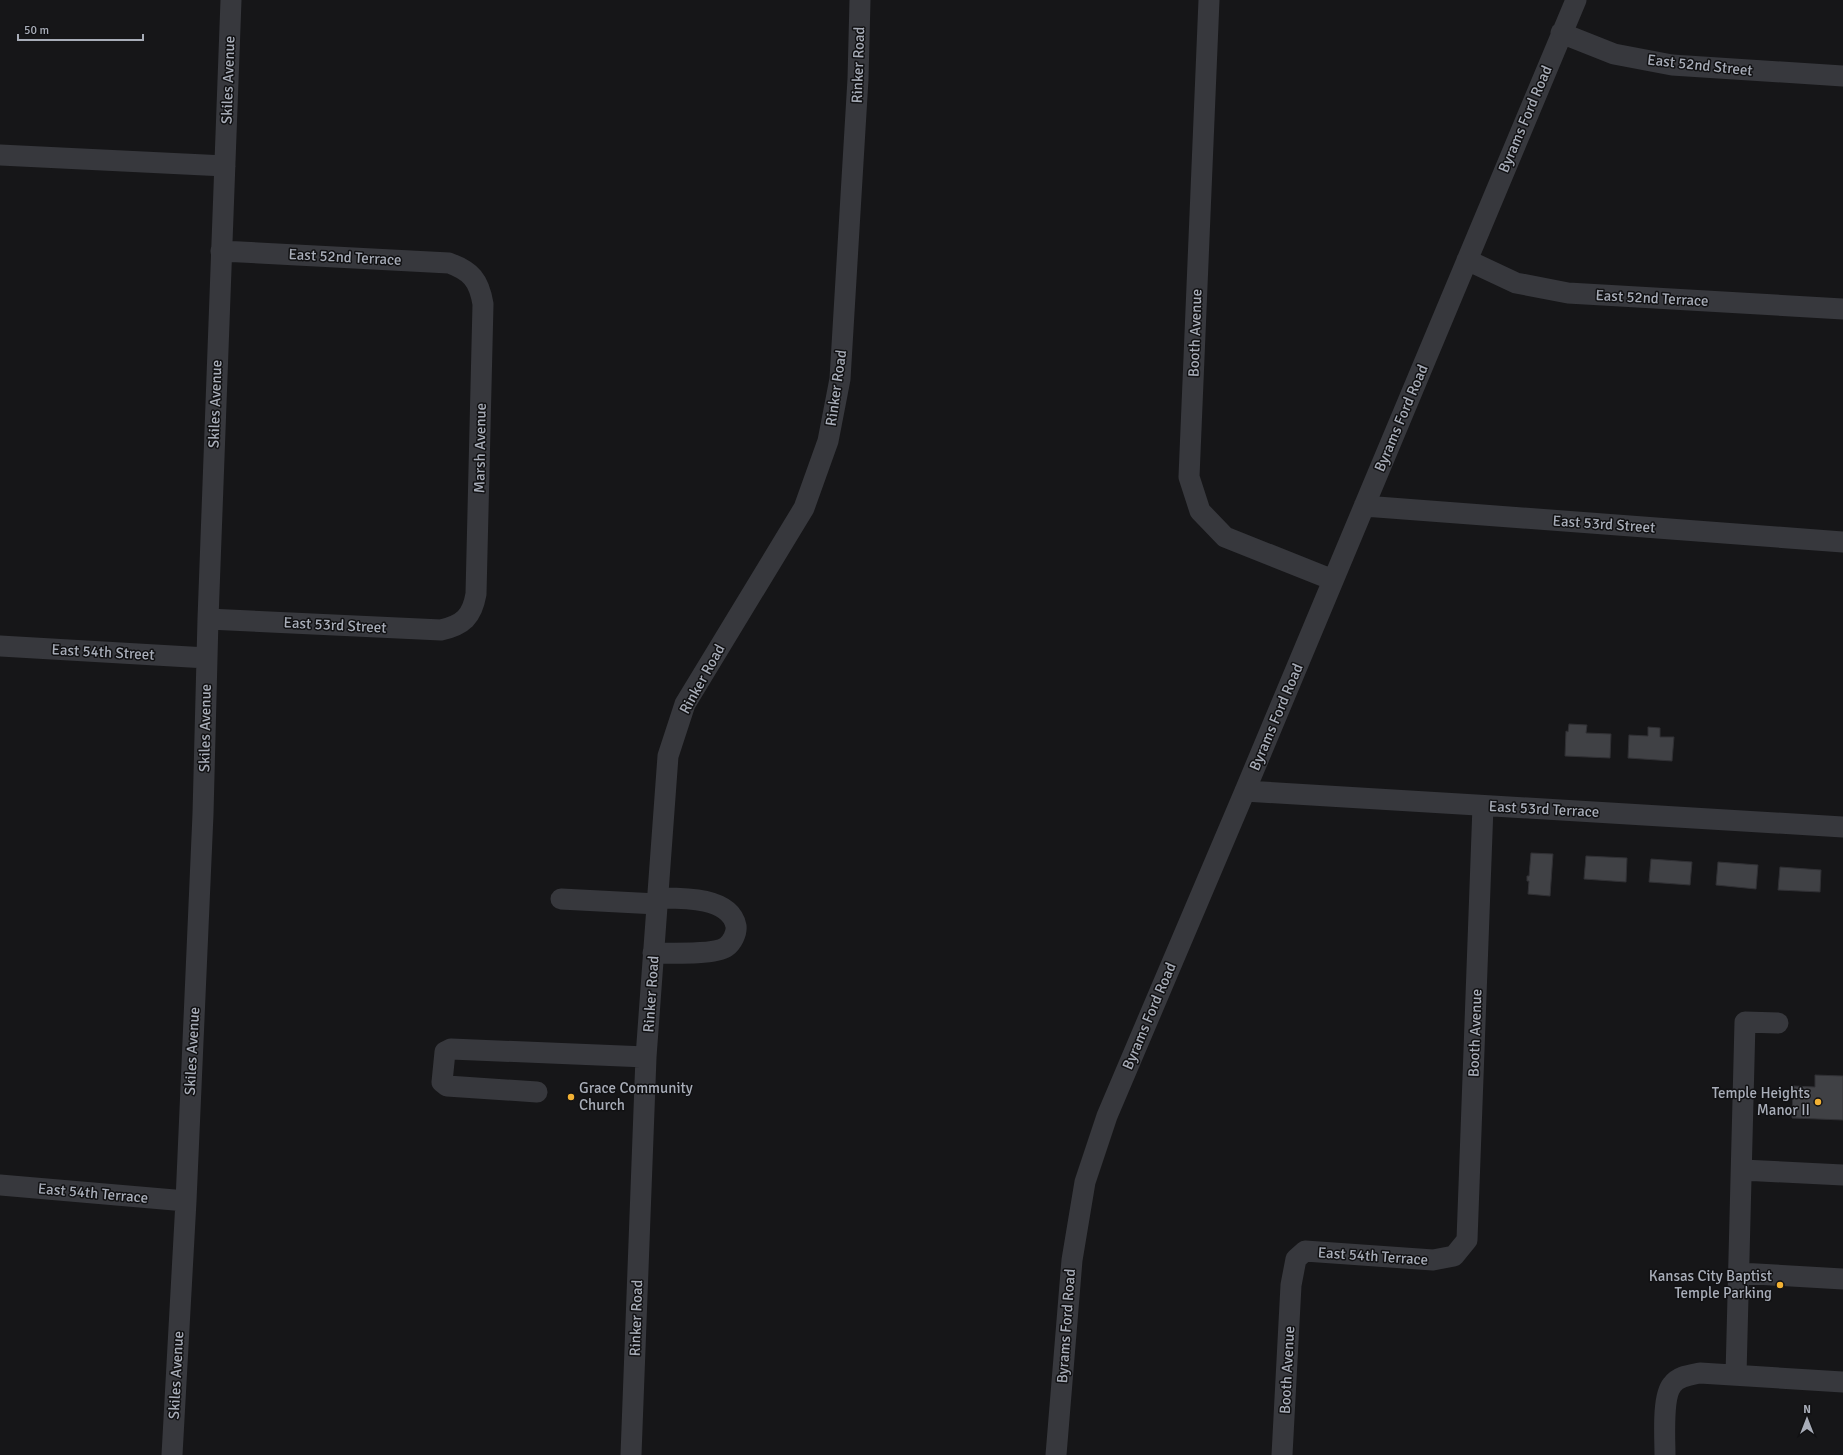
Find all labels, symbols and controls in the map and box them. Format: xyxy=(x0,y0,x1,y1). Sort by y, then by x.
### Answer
scale bar xyxy=(18,16,143,42)
text: 50 m xyxy=(24,23,49,38)
street label: Rinker Road xyxy=(848,26,868,104)
street label: Skiles Avenue xyxy=(217,36,239,124)
street label: East 52nd Street xyxy=(1646,51,1754,79)
street label: Byrams Ford Road xyxy=(1494,63,1556,175)
street label: East 52nd Terrace xyxy=(288,245,402,269)
street label: East 52nd Terrace xyxy=(1595,286,1709,310)
street label: Booth Avenue xyxy=(1184,289,1206,377)
street label: Rinker Road xyxy=(822,349,850,427)
street label: Skiles Avenue xyxy=(204,360,226,448)
street label: Byrams Ford Road xyxy=(1370,362,1432,474)
street label: Marsh Avenue xyxy=(470,403,490,493)
street label: East 53rd Street xyxy=(1552,511,1656,537)
street label: East 53rd Street xyxy=(283,613,387,637)
street label: East 54th Street xyxy=(51,640,155,664)
street label: Rinker Road xyxy=(675,641,729,717)
street label: Byrams Ford Road xyxy=(1245,661,1307,773)
street label: Skiles Avenue xyxy=(195,684,215,772)
street label: East 53rd Terrace xyxy=(1488,797,1600,821)
street label: Rinker Road xyxy=(639,955,663,1033)
street label: Byrams Ford Road xyxy=(1118,960,1180,1072)
street label: Booth Avenue xyxy=(1464,989,1486,1077)
street label: Skiles Avenue xyxy=(181,1006,203,1096)
place label: Grace Community Church xyxy=(579,1079,693,1114)
place label: Temple Heights Manor II xyxy=(1712,1084,1810,1119)
marker: Grace Community Church xyxy=(566,1092,576,1102)
marker: Temple Heights Manor II xyxy=(1813,1097,1823,1107)
street label: East 54th Terrace xyxy=(37,1179,149,1207)
street label: East 54th Terrace xyxy=(1317,1243,1429,1269)
place label: Kansas City Baptist Temple Parking xyxy=(1649,1267,1772,1302)
street label: Byrams Ford Road xyxy=(1053,1268,1079,1384)
street label: Rinker Road xyxy=(626,1279,646,1357)
marker: Kansas City Baptist Temple Parking xyxy=(1775,1280,1785,1290)
street label: Booth Avenue xyxy=(1276,1325,1298,1415)
street label: Skiles Avenue xyxy=(165,1330,187,1420)
north arrow xyxy=(1787,1399,1827,1439)
text: N xyxy=(1803,1403,1811,1416)

